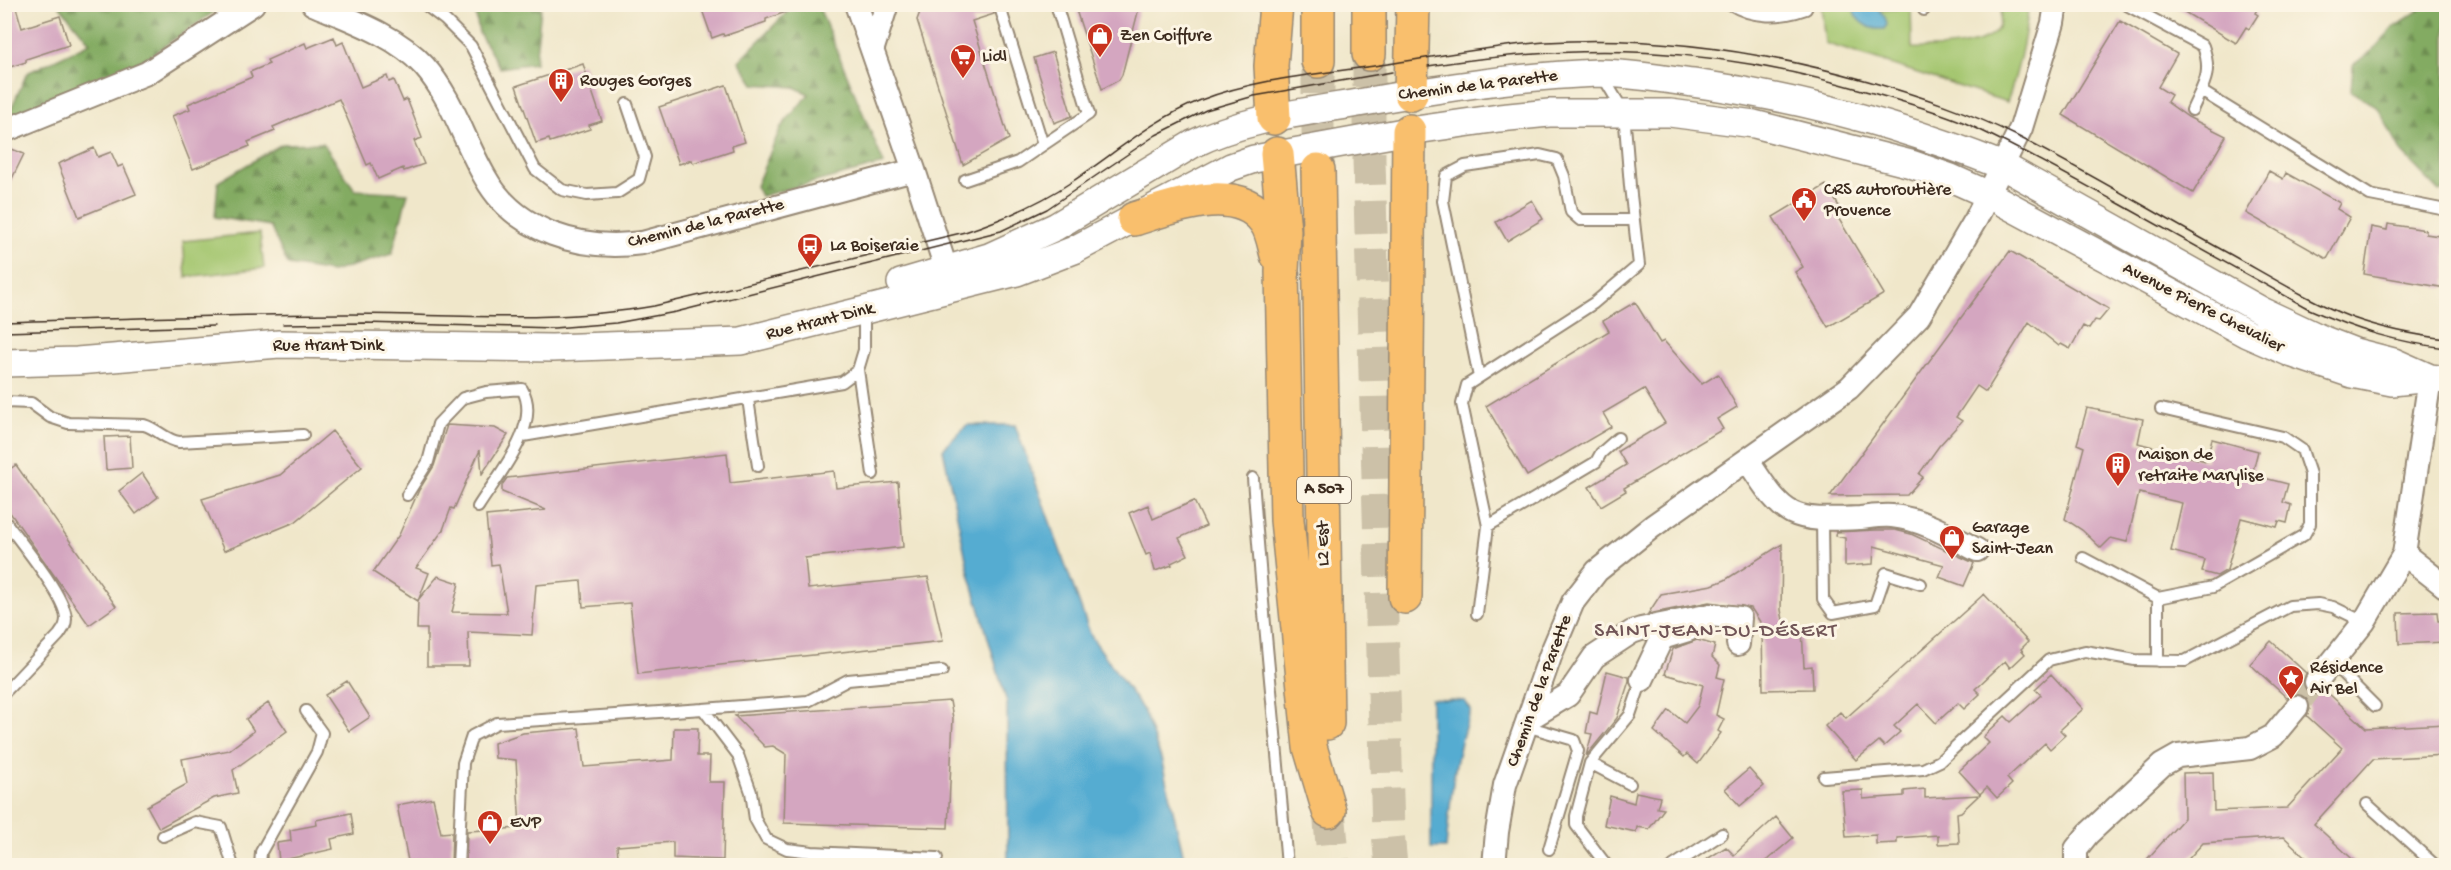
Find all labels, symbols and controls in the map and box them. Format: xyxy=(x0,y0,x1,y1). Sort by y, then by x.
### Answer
shop icon: Zen Coiffure xyxy=(1085,21,1115,59)
place label: Zen Coiffure xyxy=(1120,26,1213,47)
supermarket icon: Lidl xyxy=(948,42,978,80)
place label: Lidl xyxy=(982,47,1007,68)
building icon: Rouges Gorges xyxy=(546,66,576,104)
street label: Chemin de la Parette xyxy=(1397,66,1559,106)
place label: Rouges Gorges xyxy=(580,71,692,92)
place label: CRS autoroutière Provence xyxy=(1823,180,1952,222)
public building icon: CRS autoroutière Provence xyxy=(1789,185,1819,223)
street label: Chemin de la Parette xyxy=(626,194,787,254)
bus stop icon: La Boiseraie xyxy=(795,231,825,269)
place label: La Boiseraie xyxy=(830,236,919,257)
street label: Avenue Pierre Chevalier xyxy=(2119,258,2289,358)
street label: Rue Hrant Dink xyxy=(764,298,878,346)
street label: Rue Hrant Dink xyxy=(273,336,385,357)
place label: Maison de retraite Marylise xyxy=(2138,445,2264,487)
building icon: Maison de retraite Marylise xyxy=(2103,450,2133,488)
road number: A 507 xyxy=(1297,477,1351,503)
place label: Garage Saint-Jean xyxy=(1972,518,2054,560)
street label: L2 Est xyxy=(1313,520,1335,567)
shop icon: Garage Saint-Jean xyxy=(1937,523,1967,561)
street label: Chemin de la Parette xyxy=(1503,612,1577,770)
district label: SAINT-JEAN-DU-DÉSERT xyxy=(1594,620,1838,645)
place label: Résidence Air Bel xyxy=(2310,658,2384,700)
place icon: Résidence Air Bel xyxy=(2276,663,2306,701)
shop icon: EVP xyxy=(475,808,505,846)
place label: EVP xyxy=(510,813,542,834)

